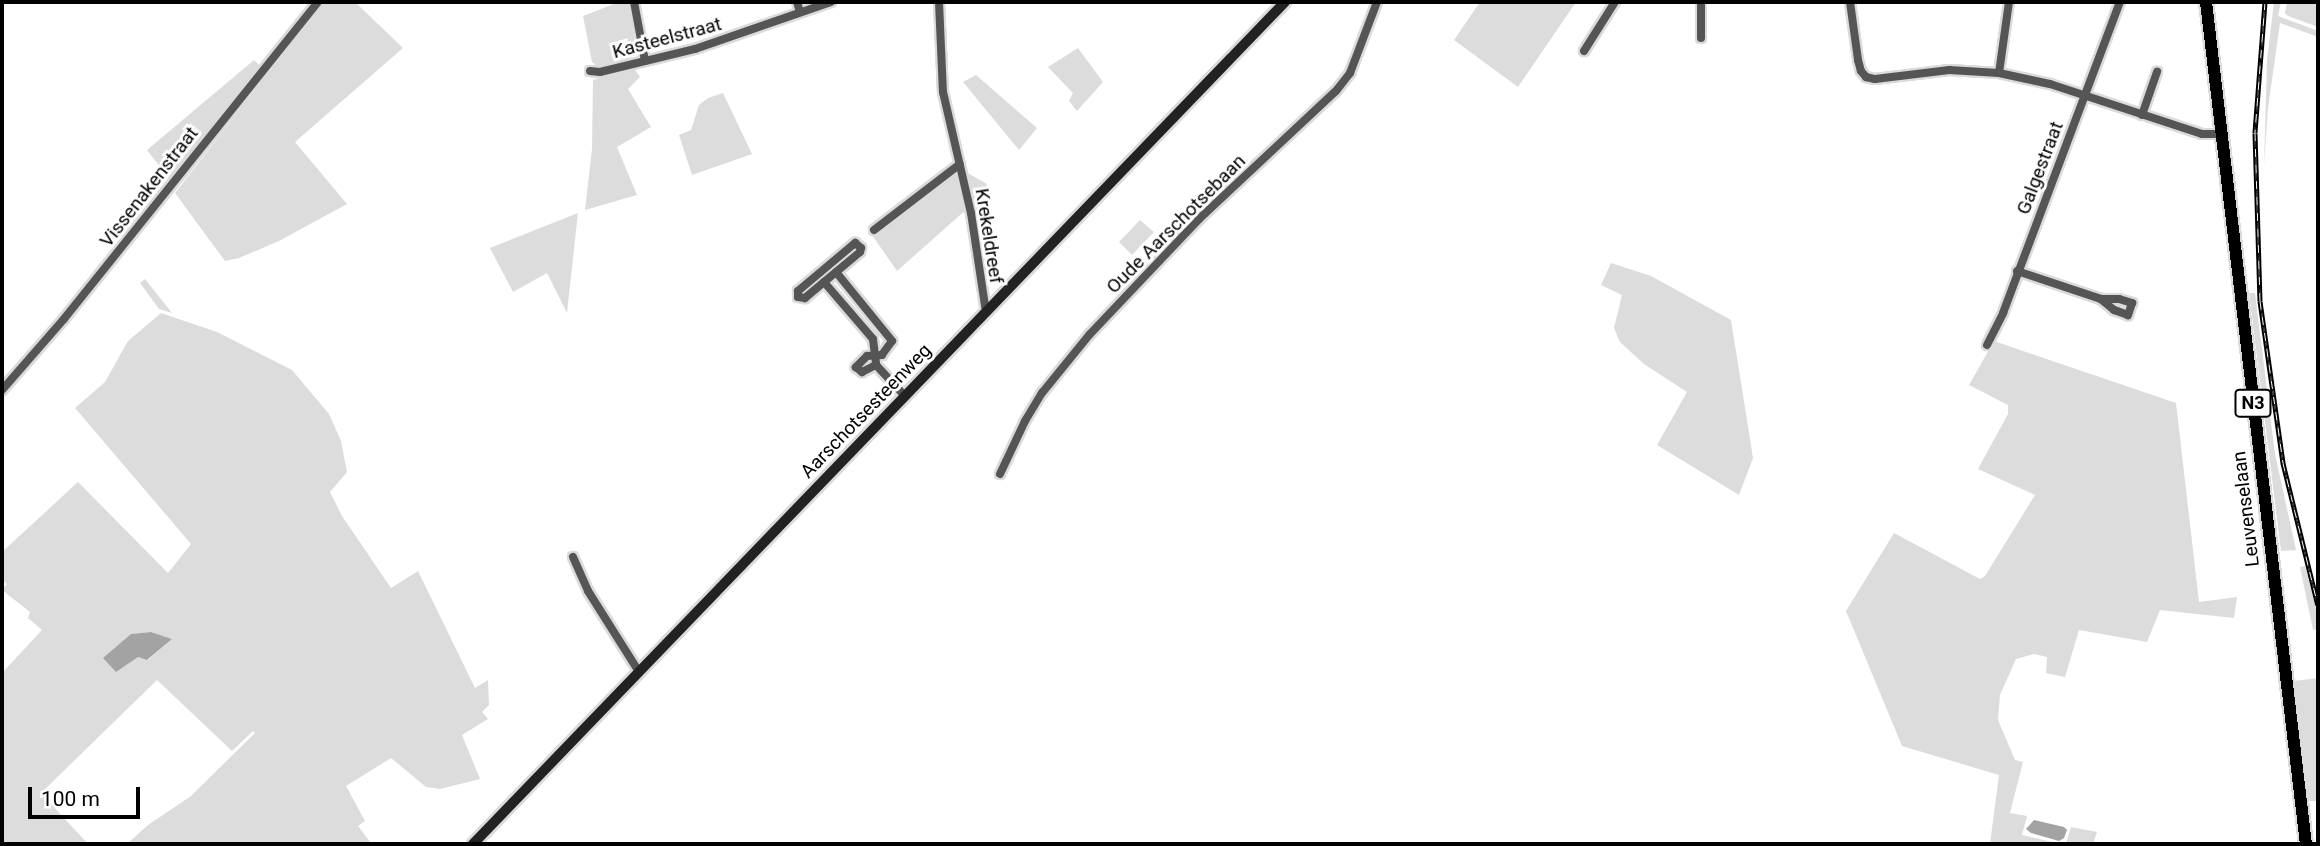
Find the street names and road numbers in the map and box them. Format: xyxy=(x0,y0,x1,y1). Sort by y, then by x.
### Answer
street label: Kasteelstraat xyxy=(610,12,724,64)
street label: Galgestraat xyxy=(2012,118,2068,218)
street label: Vissenakenstraat xyxy=(95,122,203,252)
street label: Oude Aarschotsebaan xyxy=(1102,150,1250,298)
street label: Krekeldreef xyxy=(970,187,1008,285)
street label: Aarschotsesteenweg xyxy=(796,339,936,483)
road number: N3 xyxy=(2234,388,2272,418)
street label: Leuvenselaan xyxy=(2228,450,2264,568)

